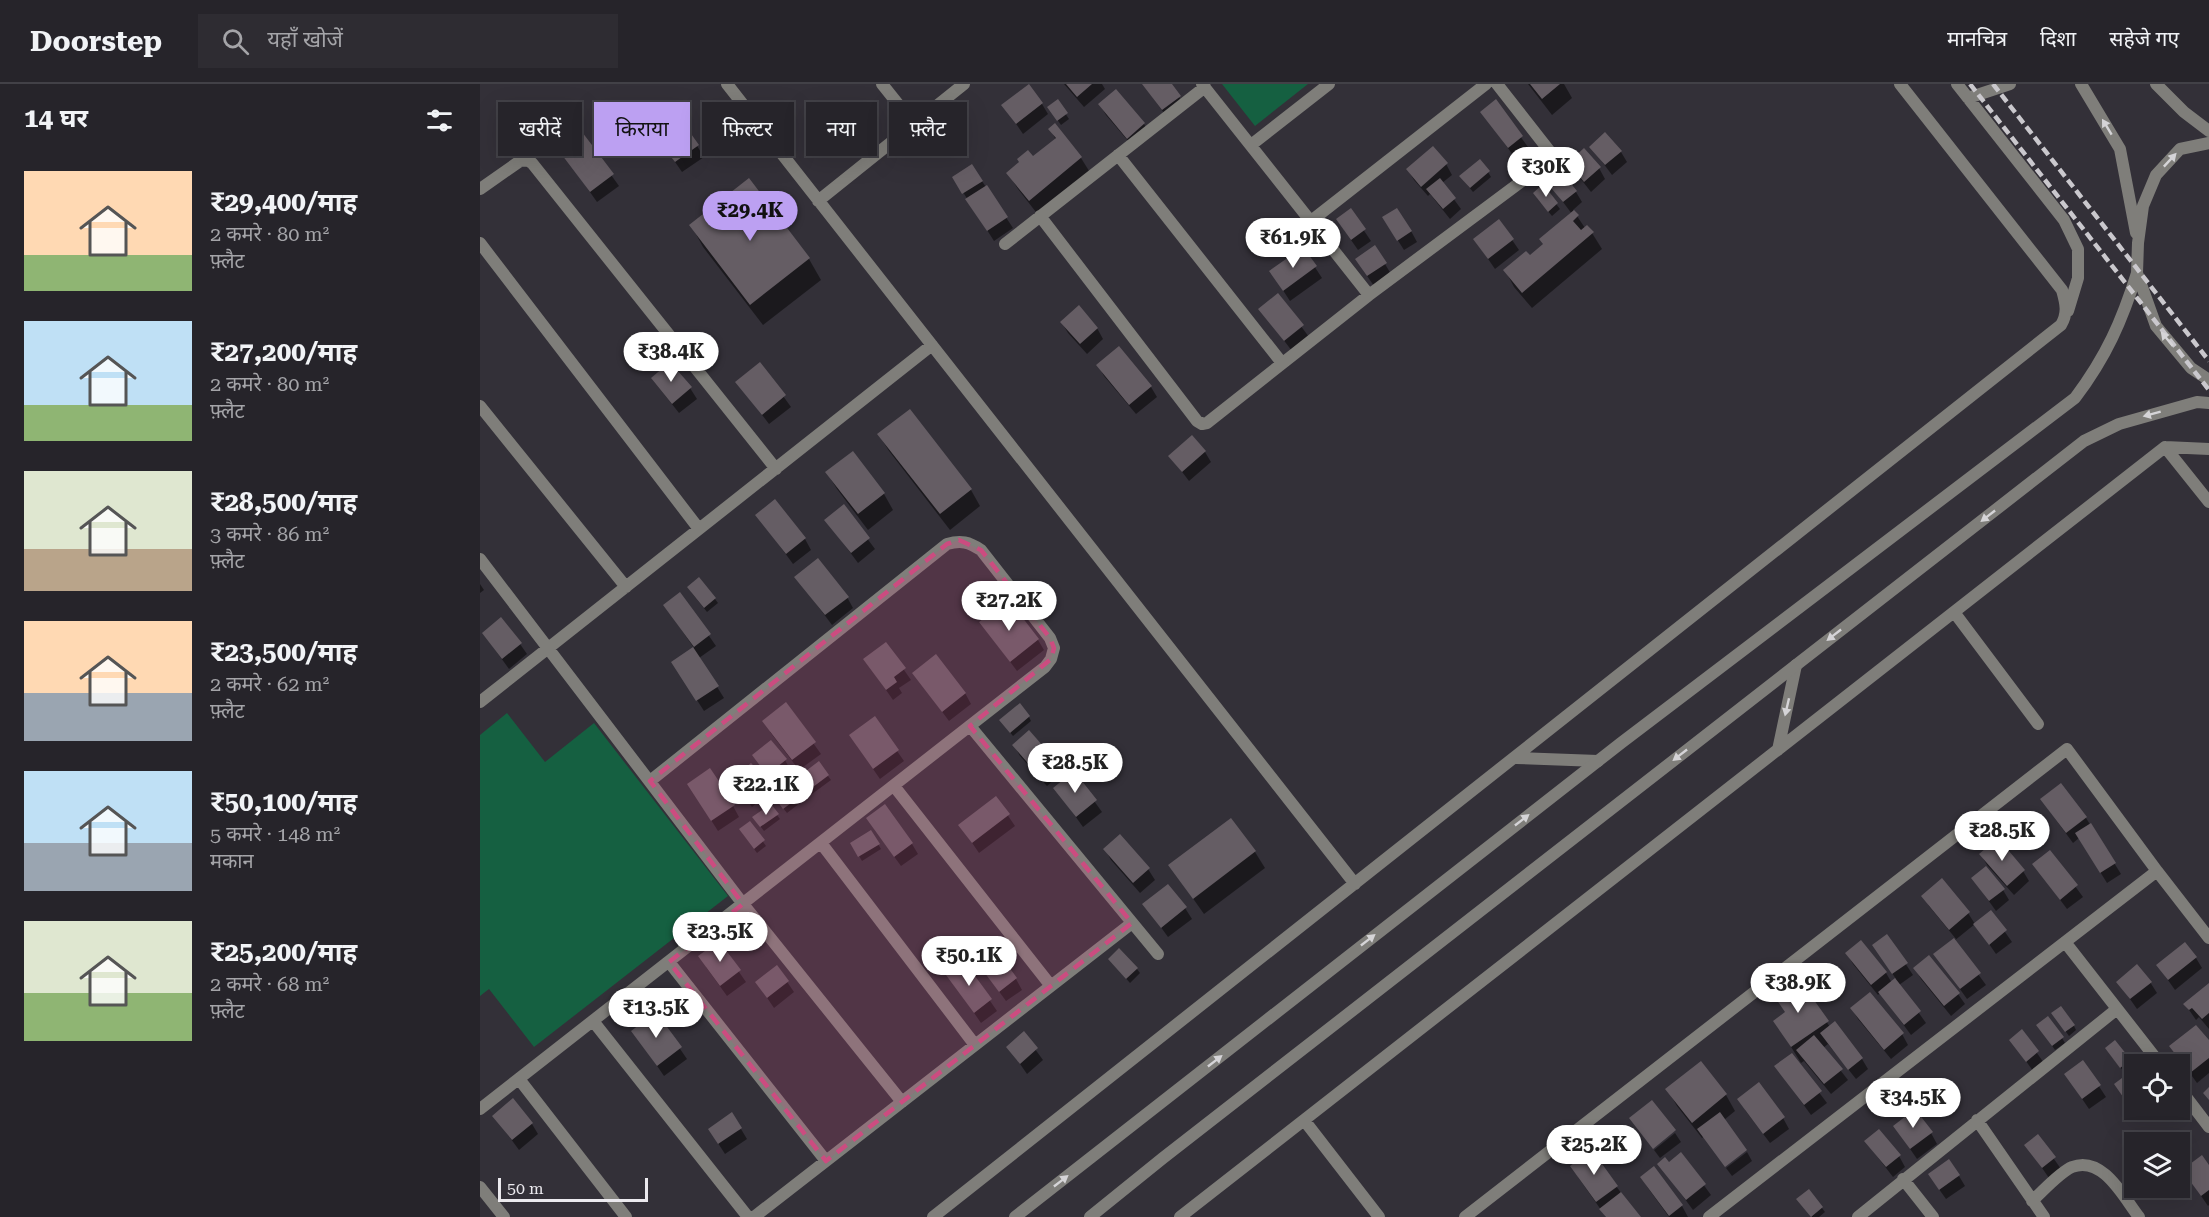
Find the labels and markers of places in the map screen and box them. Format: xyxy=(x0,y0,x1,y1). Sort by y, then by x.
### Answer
pin: ₹30K xyxy=(1510,147,1582,198)
pin: ₹29.4K xyxy=(701,191,799,242)
pin: ₹61.9K xyxy=(1244,218,1342,269)
pin: ₹38.4K xyxy=(622,332,720,383)
pin: ₹27.2K xyxy=(960,581,1058,632)
pin: ₹28.5K xyxy=(1026,743,1124,794)
pin: ₹22.1K xyxy=(717,765,815,816)
pin: ₹28.5K xyxy=(1953,811,2051,862)
pin: ₹23.5K xyxy=(671,912,769,963)
pin: ₹50.1K xyxy=(920,936,1018,987)
pin: ₹38.9K xyxy=(1749,963,1847,1014)
pin: ₹13.5K xyxy=(607,988,705,1039)
pin: ₹34.5K xyxy=(1864,1078,1962,1129)
pin: ₹25.2K xyxy=(1545,1125,1643,1176)

